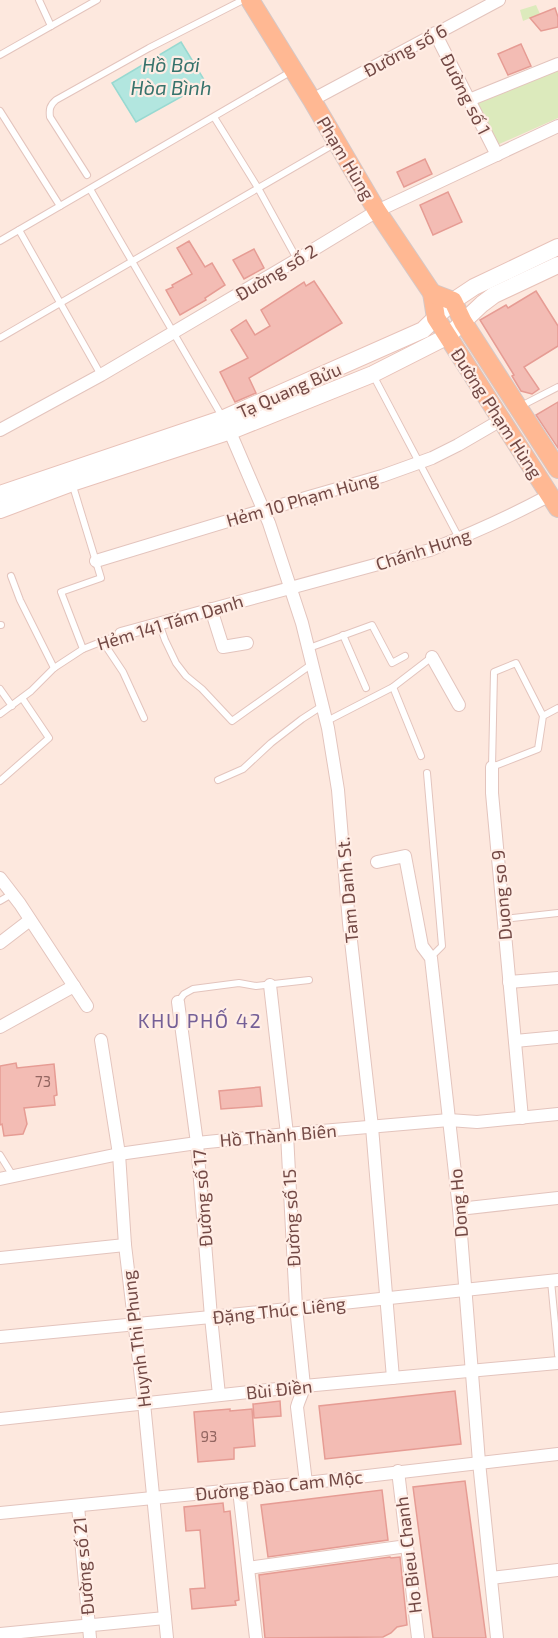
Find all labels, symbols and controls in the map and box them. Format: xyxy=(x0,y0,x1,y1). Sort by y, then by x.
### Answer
street label: Đường số 6 xyxy=(359,19,451,81)
street label: Đường số 1 xyxy=(436,50,496,138)
water label: Hồ Bơi Hòa Bình xyxy=(131,52,211,99)
street label: Phạm Hùng xyxy=(312,112,380,204)
street label: Đường số 2 xyxy=(231,239,321,305)
street label: Đường Phạm Hùng xyxy=(447,344,547,482)
street label: Tạ Quang Bửu xyxy=(234,357,344,423)
street label: Hẻm 10 Phạm Hùng xyxy=(223,467,381,531)
street label: Chánh Hưng xyxy=(373,523,473,575)
street label: Hẻm 141 Tám Danh xyxy=(94,589,246,655)
street label: Tam Danh St. xyxy=(331,836,363,944)
street label: Duong so 9 xyxy=(486,849,516,941)
district label: KHU PHỐ 42 xyxy=(138,1007,262,1032)
house number: 73 xyxy=(35,1072,51,1090)
street label: Hồ Thành Biên xyxy=(219,1119,337,1151)
street label: Đường số 17 xyxy=(188,1149,216,1247)
street label: Dong Ho xyxy=(444,1168,472,1238)
street label: Đường số 15 xyxy=(277,1169,305,1267)
street label: Huynh Thi Phung xyxy=(117,1269,155,1409)
street label: Đặng Thúc Liêng xyxy=(211,1292,347,1328)
street label: Bùi Điền xyxy=(245,1375,313,1403)
house number: 93 xyxy=(201,1427,217,1445)
street label: Đường Đào Cam Mộc xyxy=(194,1465,364,1505)
street label: Ho Bieu Chanh xyxy=(390,1495,426,1615)
street label: Đường số 21 xyxy=(68,1516,98,1616)

